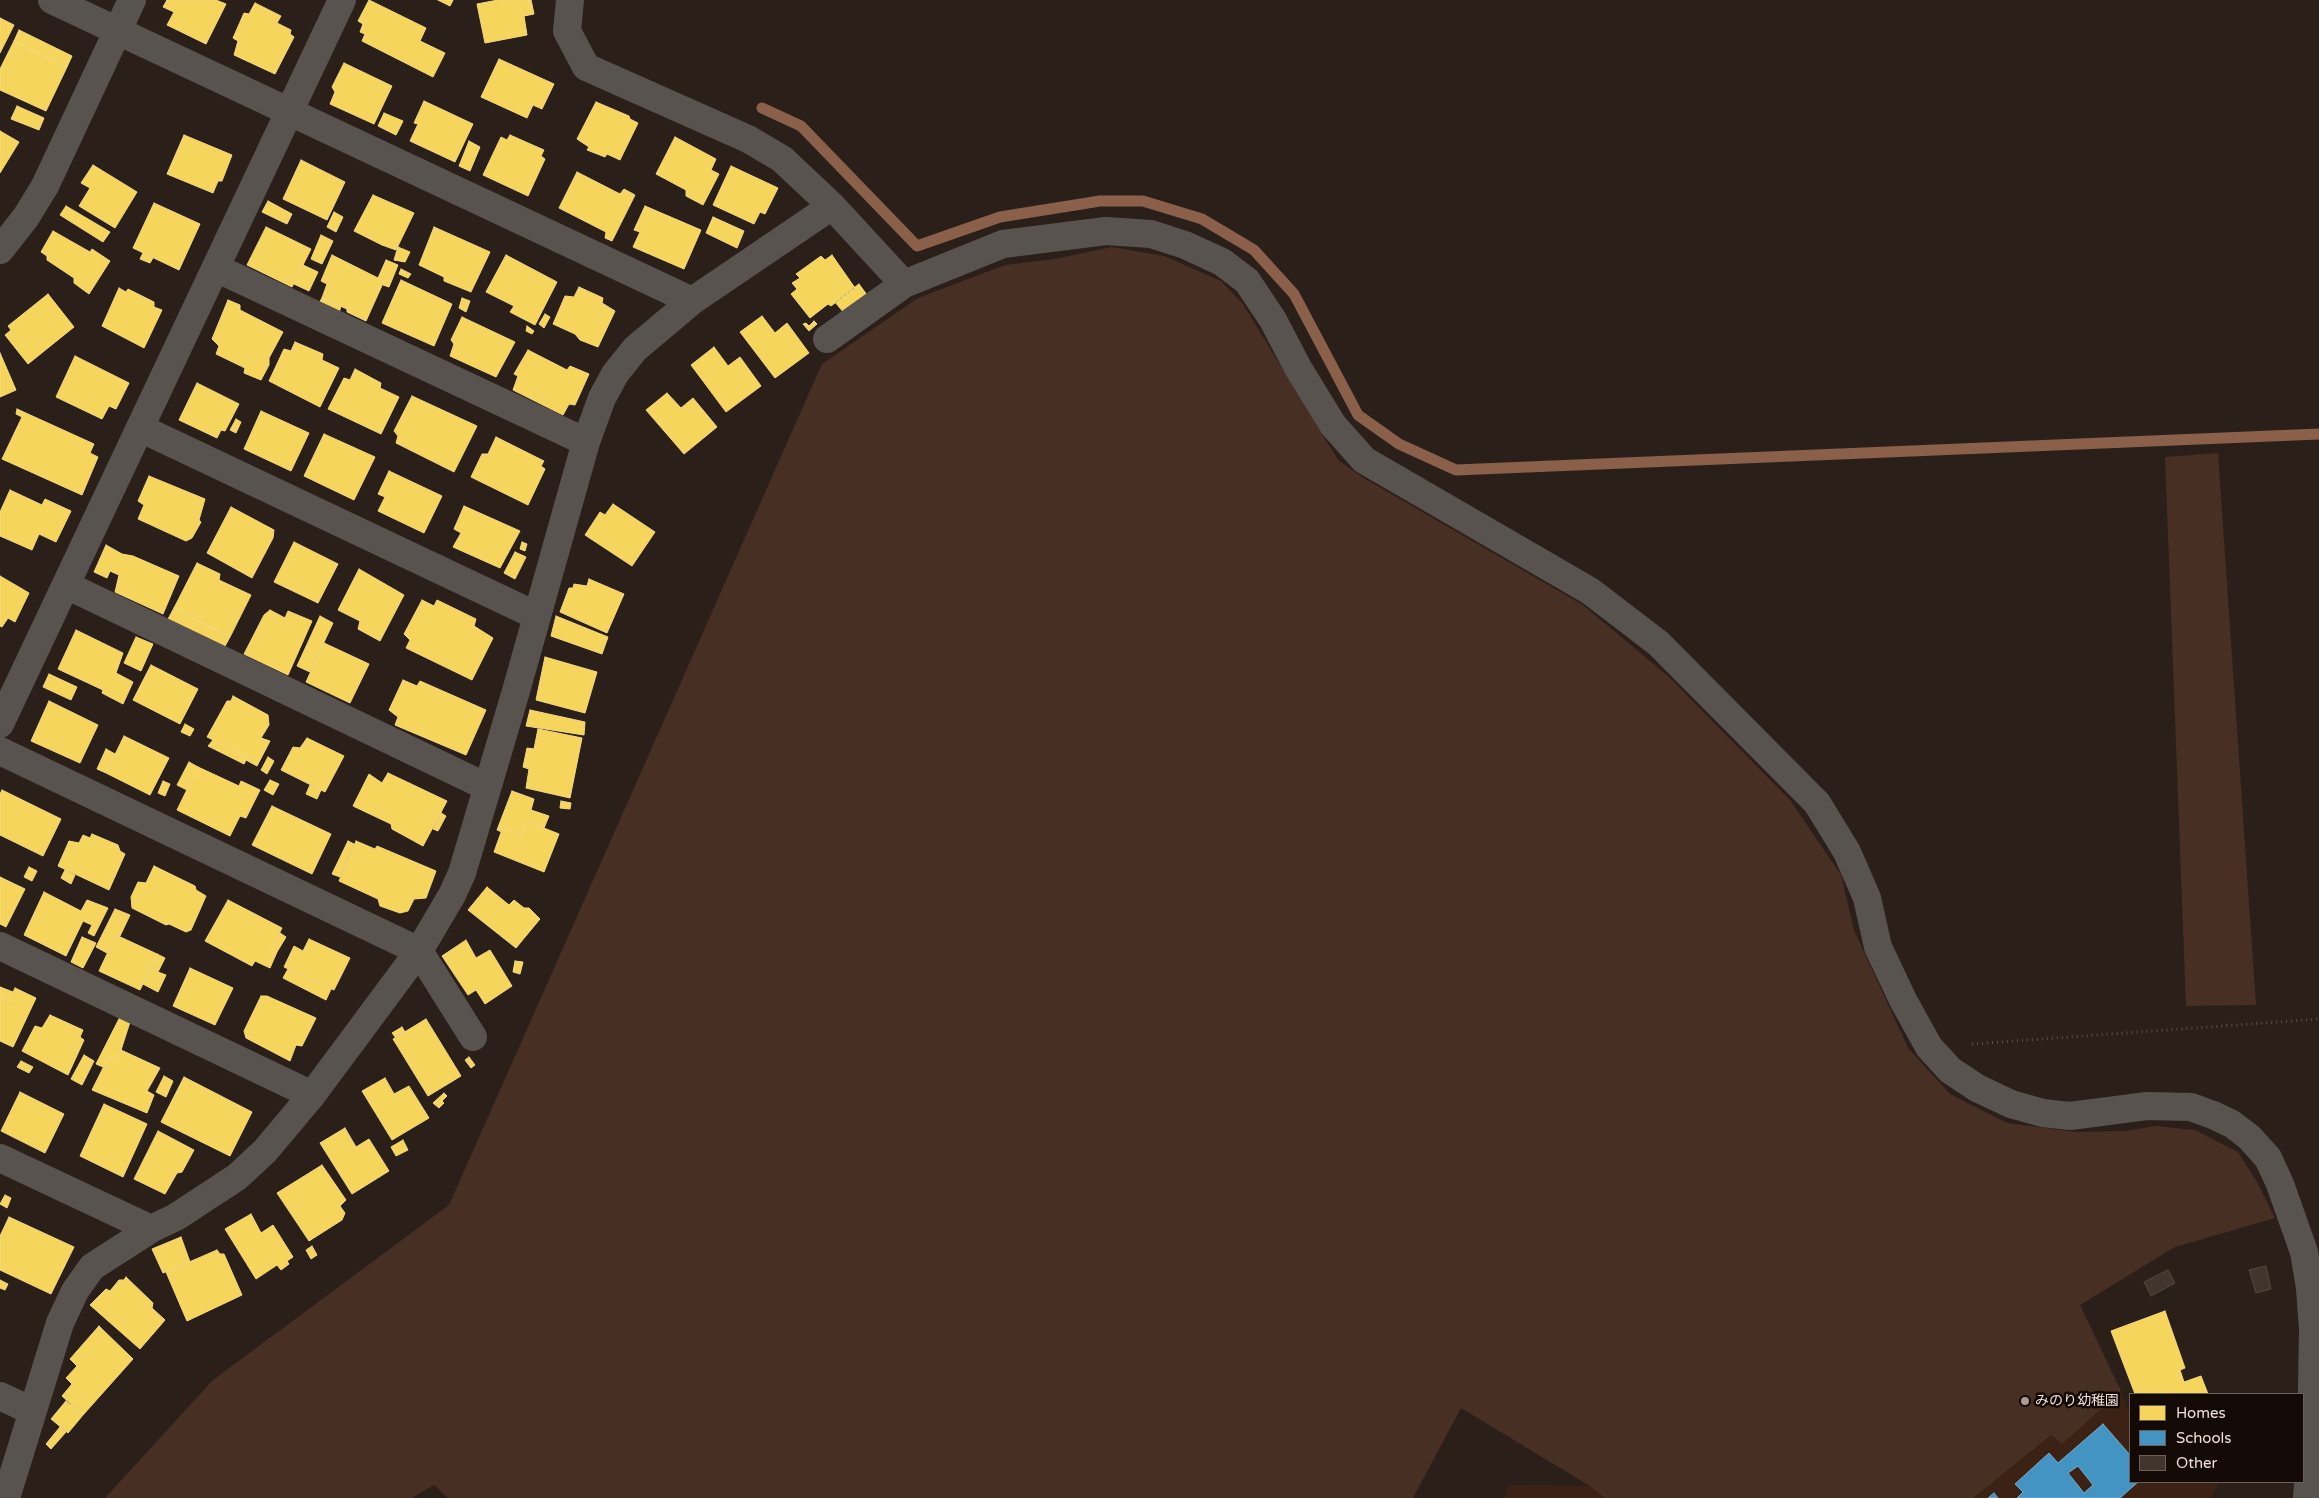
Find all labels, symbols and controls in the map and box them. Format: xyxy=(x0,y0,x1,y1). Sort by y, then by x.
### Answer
place label: みのり幼稚園 xyxy=(2035,1393,2119,1409)
legend xyxy=(2129,1393,2304,1483)
marker: みのり幼稚園 xyxy=(2019,1395,2031,1407)
text: Homes xyxy=(2176,1404,2226,1422)
text: Schools xyxy=(2176,1429,2232,1447)
text: Other xyxy=(2176,1454,2217,1472)

